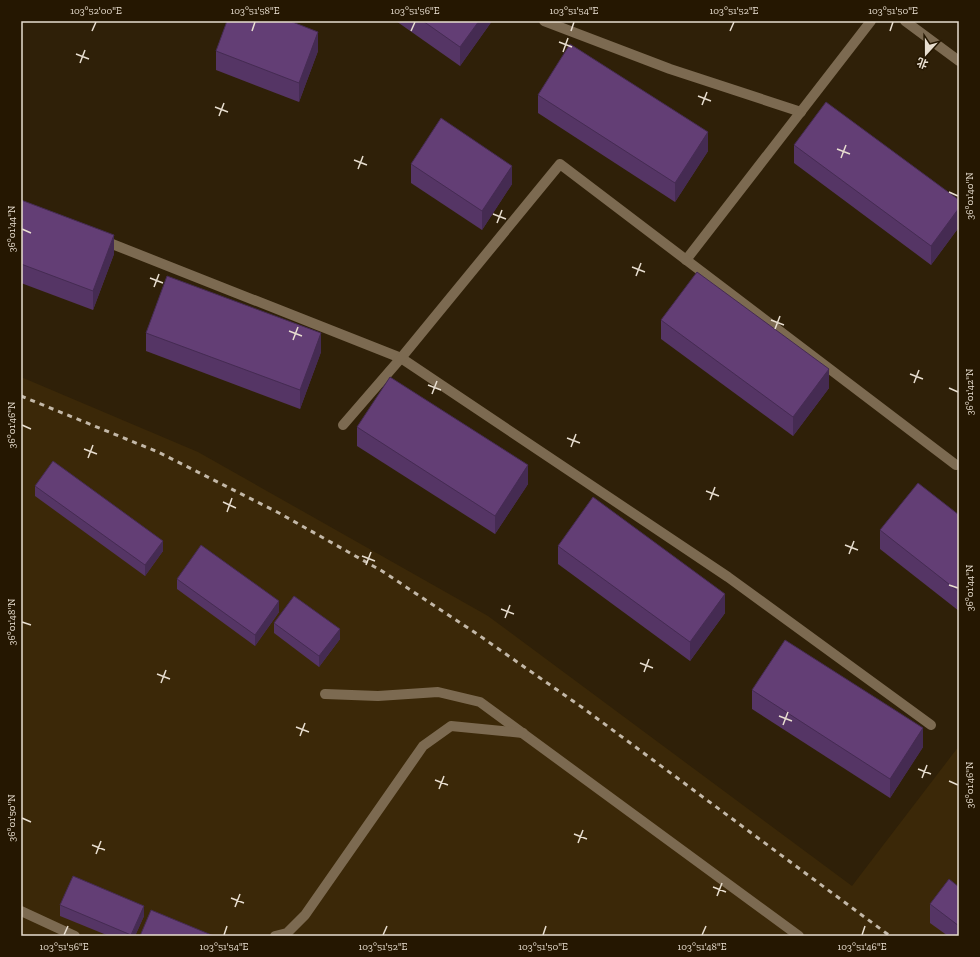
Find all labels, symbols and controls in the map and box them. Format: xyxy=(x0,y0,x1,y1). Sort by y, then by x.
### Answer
text: 103°52'00"E xyxy=(70,5,122,17)
text: 103°51'58"E xyxy=(230,5,280,17)
text: 103°51'56"E xyxy=(390,5,440,17)
text: 103°51'54"E xyxy=(550,5,599,17)
text: 103°51'52"E xyxy=(710,5,759,17)
text: 103°51'50"E xyxy=(868,5,918,17)
north arrow xyxy=(906,34,946,74)
text: 北 xyxy=(915,55,930,71)
text: 36°01'40"N xyxy=(964,172,976,220)
text: 36°01'44"N xyxy=(6,205,18,252)
text: 36°01'42"N xyxy=(964,368,976,415)
text: 36°01'46"N xyxy=(6,401,18,448)
text: 36°01'44"N xyxy=(964,564,976,611)
text: 36°01'48"N xyxy=(6,598,18,645)
text: 36°01'46"N xyxy=(964,761,976,808)
text: 36°01'50"N xyxy=(6,794,18,842)
text: 103°51'56"E xyxy=(39,941,89,953)
text: 103°51'54"E xyxy=(200,941,249,953)
text: 103°51'52"E xyxy=(359,941,408,953)
text: 103°51'50"E xyxy=(518,941,568,953)
text: 103°51'48"E xyxy=(677,941,727,953)
text: 103°51'46"E xyxy=(837,941,887,953)

